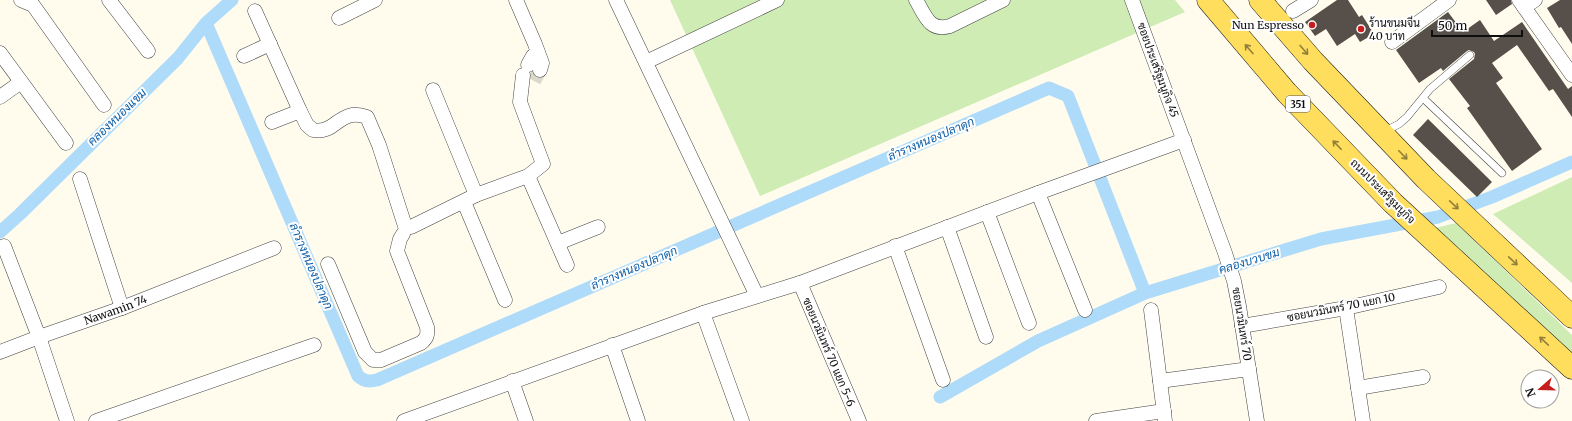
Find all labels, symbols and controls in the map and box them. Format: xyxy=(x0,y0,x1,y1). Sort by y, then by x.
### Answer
scale bar xyxy=(1432,12,1522,38)
place label: ร้านขนมจีน 40 บาท xyxy=(1369,15,1420,43)
place label: Nun Espresso xyxy=(1232,18,1305,32)
text: 50 m xyxy=(1438,18,1467,33)
marker: Nun Espresso xyxy=(1307,20,1317,30)
street label: ซอยประเสริฐมนูกิจ 45 xyxy=(1133,21,1182,120)
marker: ร้านขนมจีน 40 บาท xyxy=(1356,24,1366,34)
one-way arrow xyxy=(1244,44,1254,54)
one-way arrow xyxy=(1299,45,1309,55)
water label: คลองหนองแขม xyxy=(84,84,150,148)
road number: 351 xyxy=(1286,96,1310,112)
water label: ลำรางหนองปลาดุก xyxy=(885,114,977,165)
one-way arrow xyxy=(1332,140,1342,150)
one-way arrow xyxy=(1398,150,1408,160)
street label: ถนนประเสริฐมนูกิจ xyxy=(1347,156,1418,227)
one-way arrow xyxy=(1449,201,1459,210)
water label: ลำรางหนองปลาดุก xyxy=(285,220,336,312)
water label: ลำรางหนองปลาดุก xyxy=(588,243,680,294)
water label: คลองบวบขม xyxy=(1217,244,1282,277)
one-way arrow xyxy=(1508,256,1518,265)
street label: ซอยนวมินทร์ 70 xyxy=(1229,286,1256,362)
street label: ซอยนวมินทร์ 70 แยก 10 xyxy=(1286,289,1396,324)
street label: Nawamin 74 xyxy=(82,292,149,328)
street label: ซอยนวมินทร์ 70 แยก 5-6 xyxy=(800,295,859,409)
one-way arrow xyxy=(1539,337,1549,346)
north arrow xyxy=(1520,369,1560,409)
text: N xyxy=(1522,386,1539,399)

